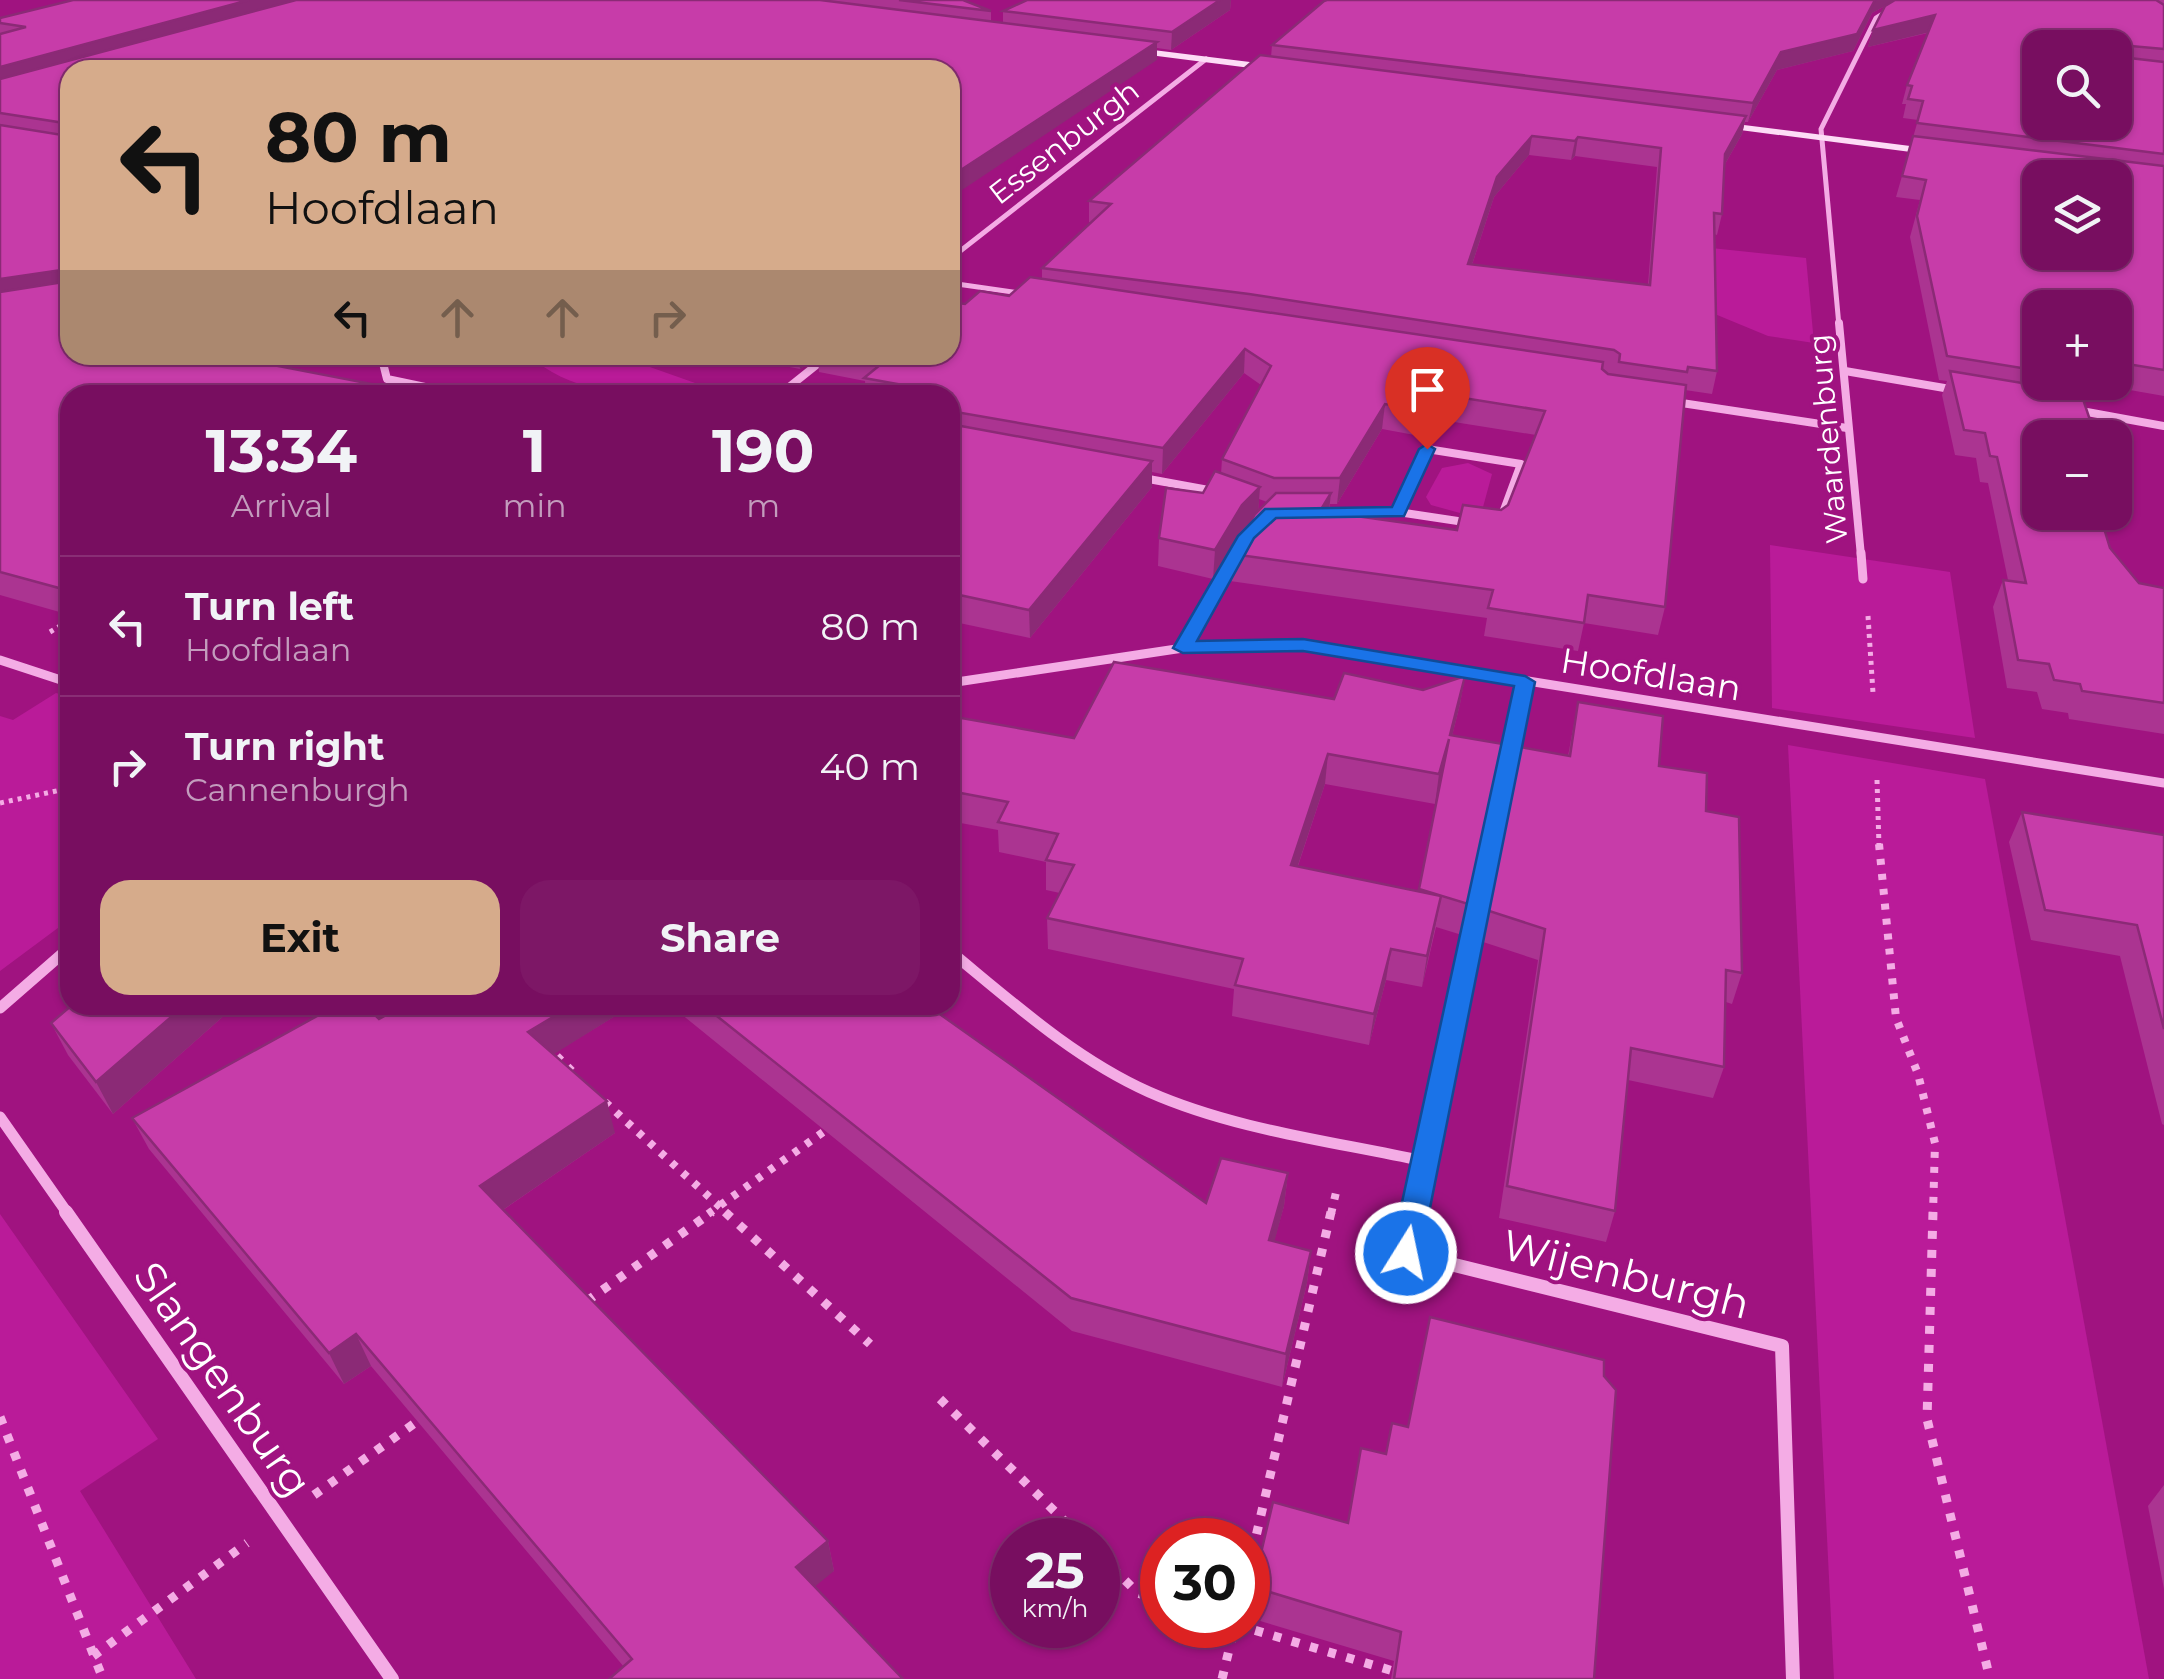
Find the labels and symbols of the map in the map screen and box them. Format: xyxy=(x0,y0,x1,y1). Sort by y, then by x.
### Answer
street label: Essenburgh xyxy=(981,72,1147,212)
street label: Waardenburg xyxy=(1800,333,1856,545)
pin xyxy=(1385,347,1470,450)
street label: Hoofdlaan xyxy=(1558,639,1744,709)
position arrow xyxy=(1354,1201,1458,1305)
street label: Wijenburgh xyxy=(1497,1218,1755,1330)
street label: Slangenburg xyxy=(123,1252,323,1506)
speed limit sign: 30 xyxy=(1140,1518,1270,1648)

